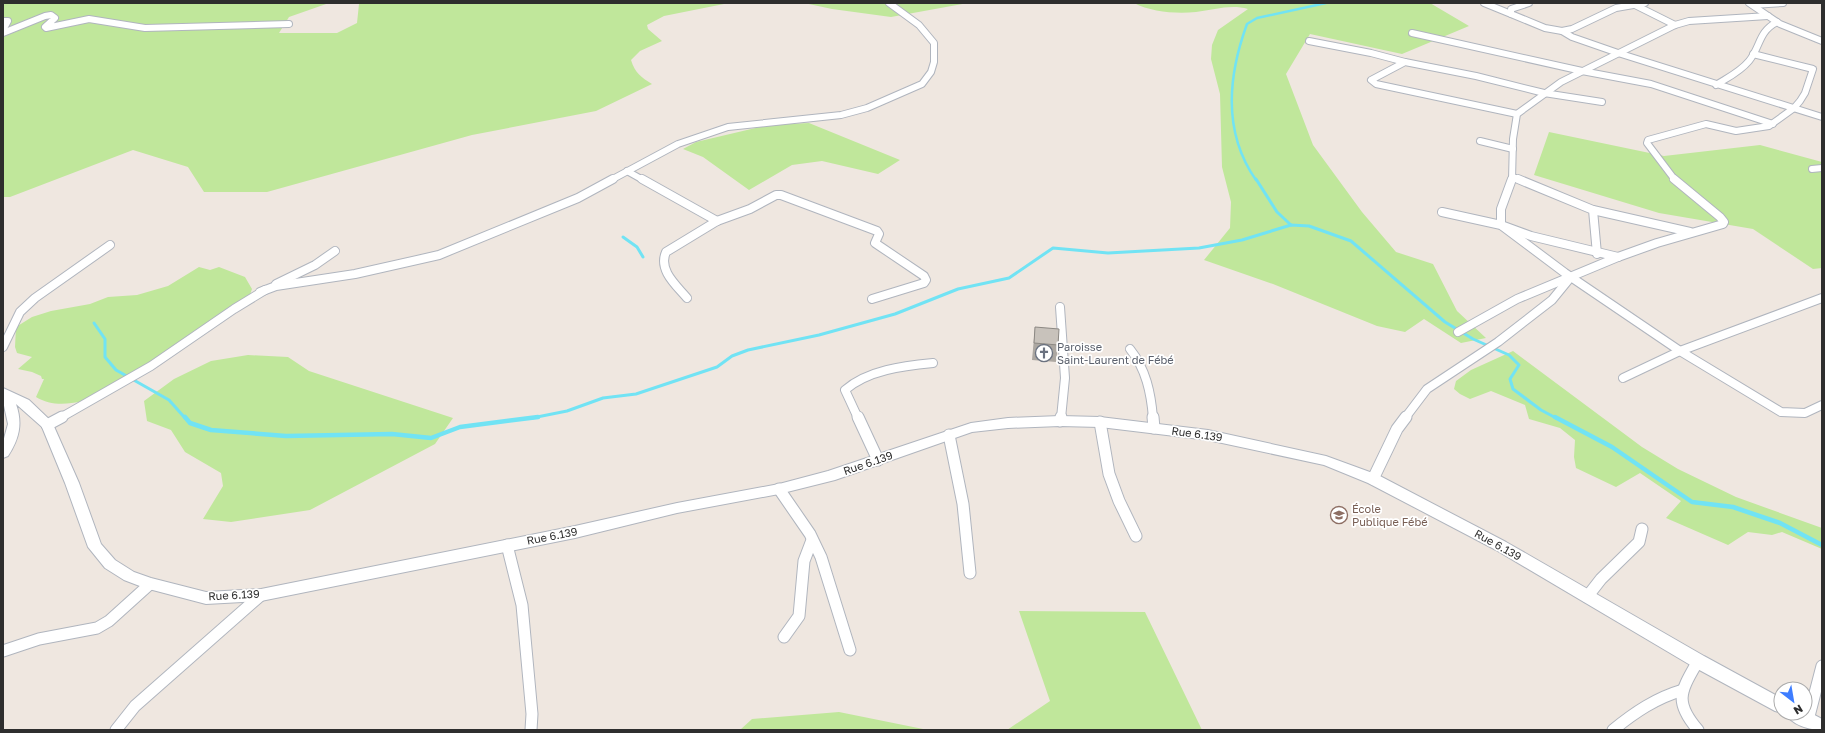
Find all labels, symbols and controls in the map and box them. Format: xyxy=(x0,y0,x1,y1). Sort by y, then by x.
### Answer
place label: Paroisse Saint-Laurent de Fébé xyxy=(1057,340,1174,366)
church icon: Paroisse Saint-Laurent de Fébé xyxy=(1034,343,1054,363)
street label: Rue 6.139 xyxy=(1171,423,1223,444)
street label: Rue 6.139 xyxy=(841,448,894,477)
place label: École Publique Fébé xyxy=(1352,502,1428,528)
school or university icon: École Publique Fébé xyxy=(1329,505,1349,525)
street label: Rue 6.139 xyxy=(525,524,578,547)
street label: Rue 6.139 xyxy=(1473,526,1524,563)
street label: Rue 6.139 xyxy=(208,587,260,602)
north arrow xyxy=(1773,681,1813,721)
text: N xyxy=(1791,702,1805,718)

